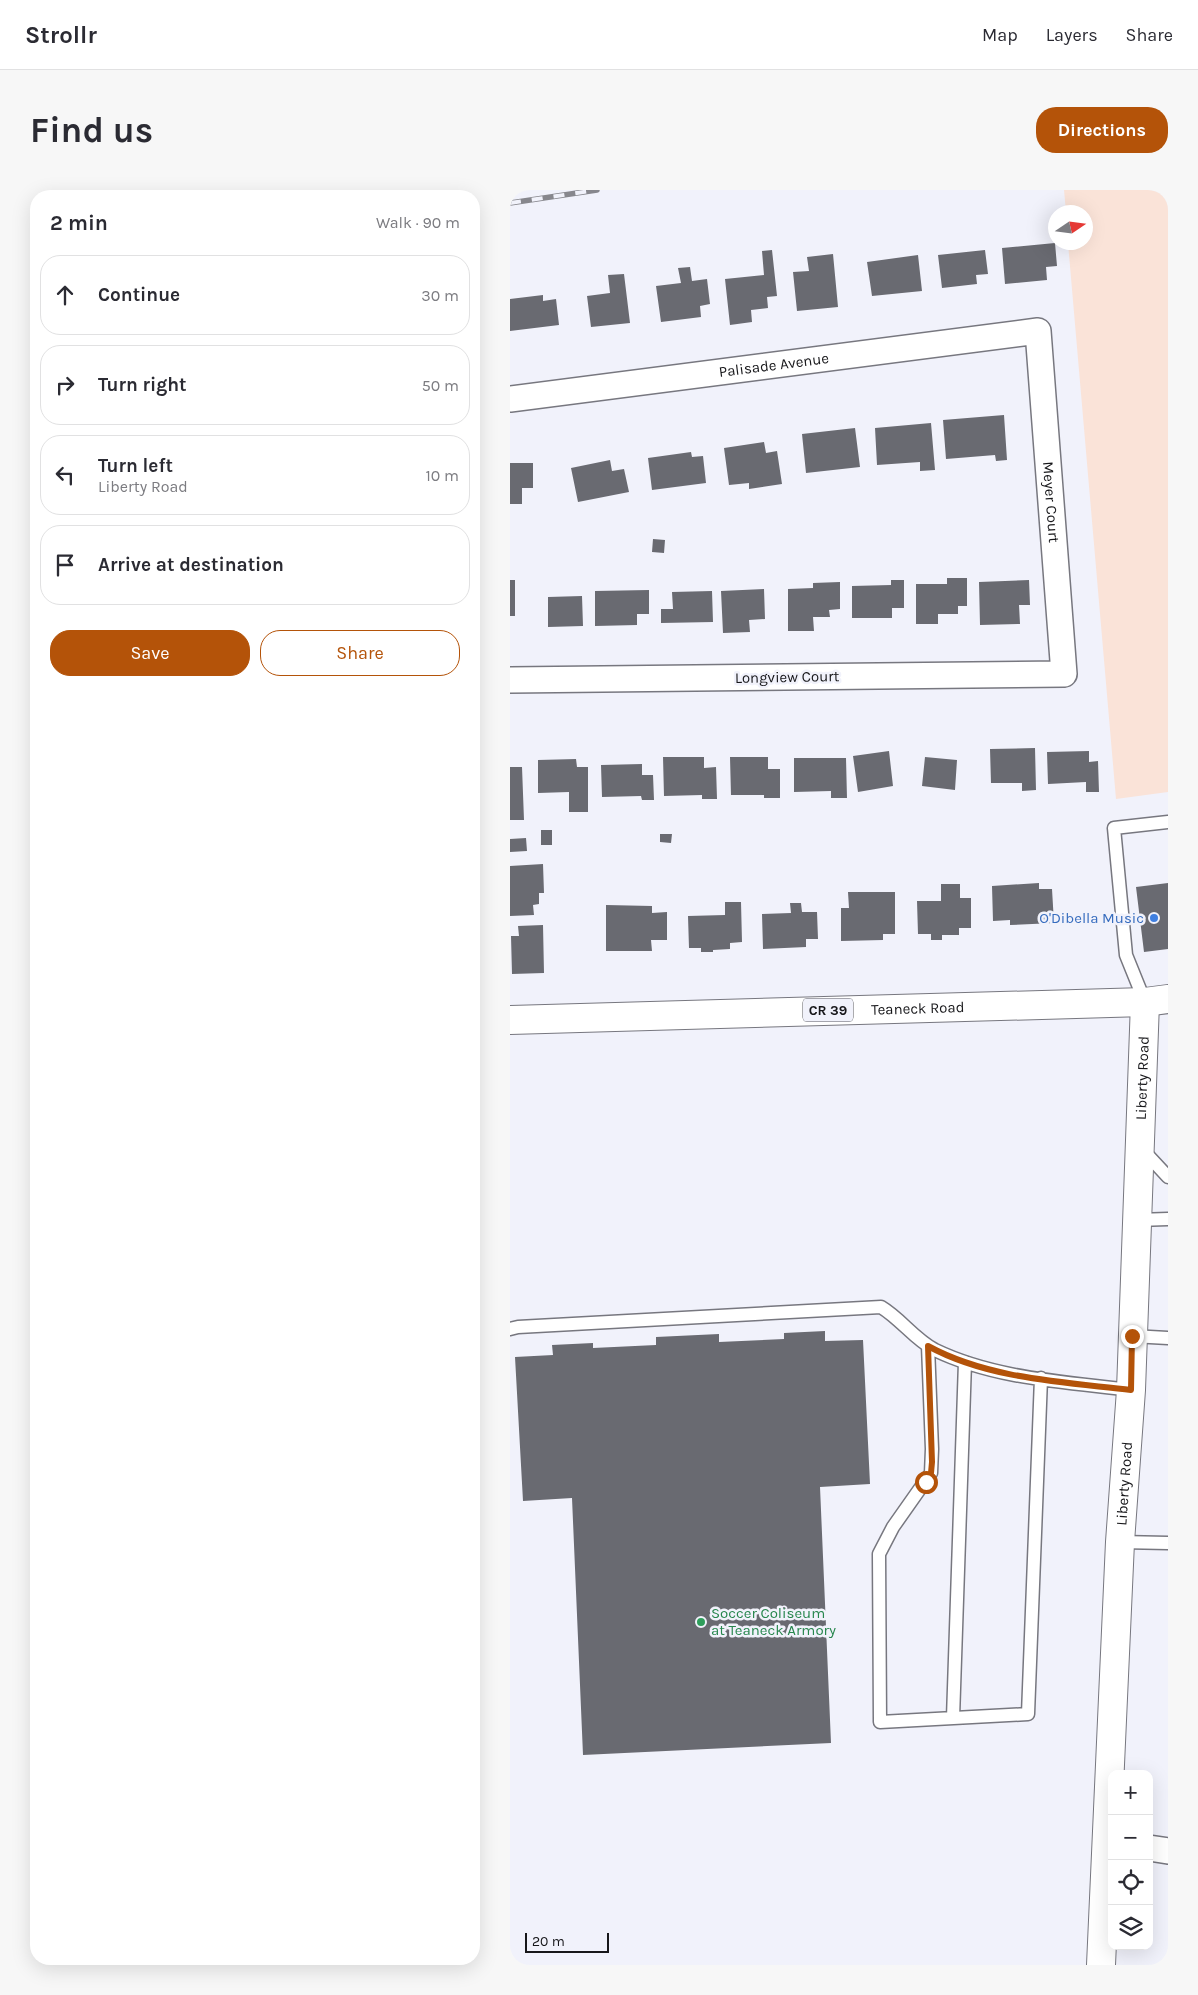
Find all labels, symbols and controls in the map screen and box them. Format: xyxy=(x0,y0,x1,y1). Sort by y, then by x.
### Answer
text: Strollr xyxy=(25,21,97,49)
text: Map xyxy=(982,24,1018,46)
text: Layers xyxy=(1046,24,1098,46)
text: Share xyxy=(1126,24,1173,46)
button: Directions xyxy=(1036,107,1168,153)
text: Find us xyxy=(30,110,153,151)
north arrow xyxy=(1048,205,1093,250)
text: 2 min xyxy=(50,211,108,235)
text: Walk · 90 m xyxy=(376,213,460,232)
icon: ahead xyxy=(51,281,79,309)
text: Continue xyxy=(98,284,180,306)
text: 30 m xyxy=(421,286,459,305)
street label: Palisade Avenue xyxy=(718,349,830,381)
icon: right xyxy=(51,371,79,399)
text: Turn right xyxy=(98,374,187,396)
text: 50 m xyxy=(422,376,459,395)
text: Turn left xyxy=(98,455,173,477)
icon: left xyxy=(51,461,79,489)
street label: Meyer Court xyxy=(1039,461,1063,544)
text: 10 m xyxy=(425,466,459,485)
text: Liberty Road xyxy=(98,477,188,496)
icon: arrive xyxy=(51,551,79,579)
text: Arrive at destination xyxy=(98,554,284,576)
button: Save xyxy=(50,630,250,676)
button: Share xyxy=(260,630,460,676)
street label: Longview Court xyxy=(735,667,840,687)
place label: O'Dibella Music xyxy=(1039,909,1144,927)
marker: O'Dibella Music xyxy=(1148,912,1160,924)
road number: CR 39 xyxy=(803,998,853,1022)
street label: Teaneck Road xyxy=(871,998,965,1019)
street label: Liberty Road xyxy=(1132,1036,1153,1120)
route end xyxy=(1121,1325,1144,1348)
street label: Liberty Road xyxy=(1112,1441,1136,1526)
route start xyxy=(915,1471,938,1494)
place label: Soccer Coliseum at Teaneck Armory xyxy=(711,1604,836,1639)
marker: Soccer Coliseum at Teaneck Armory xyxy=(695,1616,707,1628)
map controls xyxy=(1108,1770,1153,1950)
button: + xyxy=(1108,1770,1153,1815)
button: − xyxy=(1108,1815,1153,1860)
button: locate xyxy=(1108,1860,1153,1905)
button: layers xyxy=(1108,1905,1153,1950)
scale bar xyxy=(525,1930,609,1953)
text: 20 m xyxy=(532,1933,565,1950)

